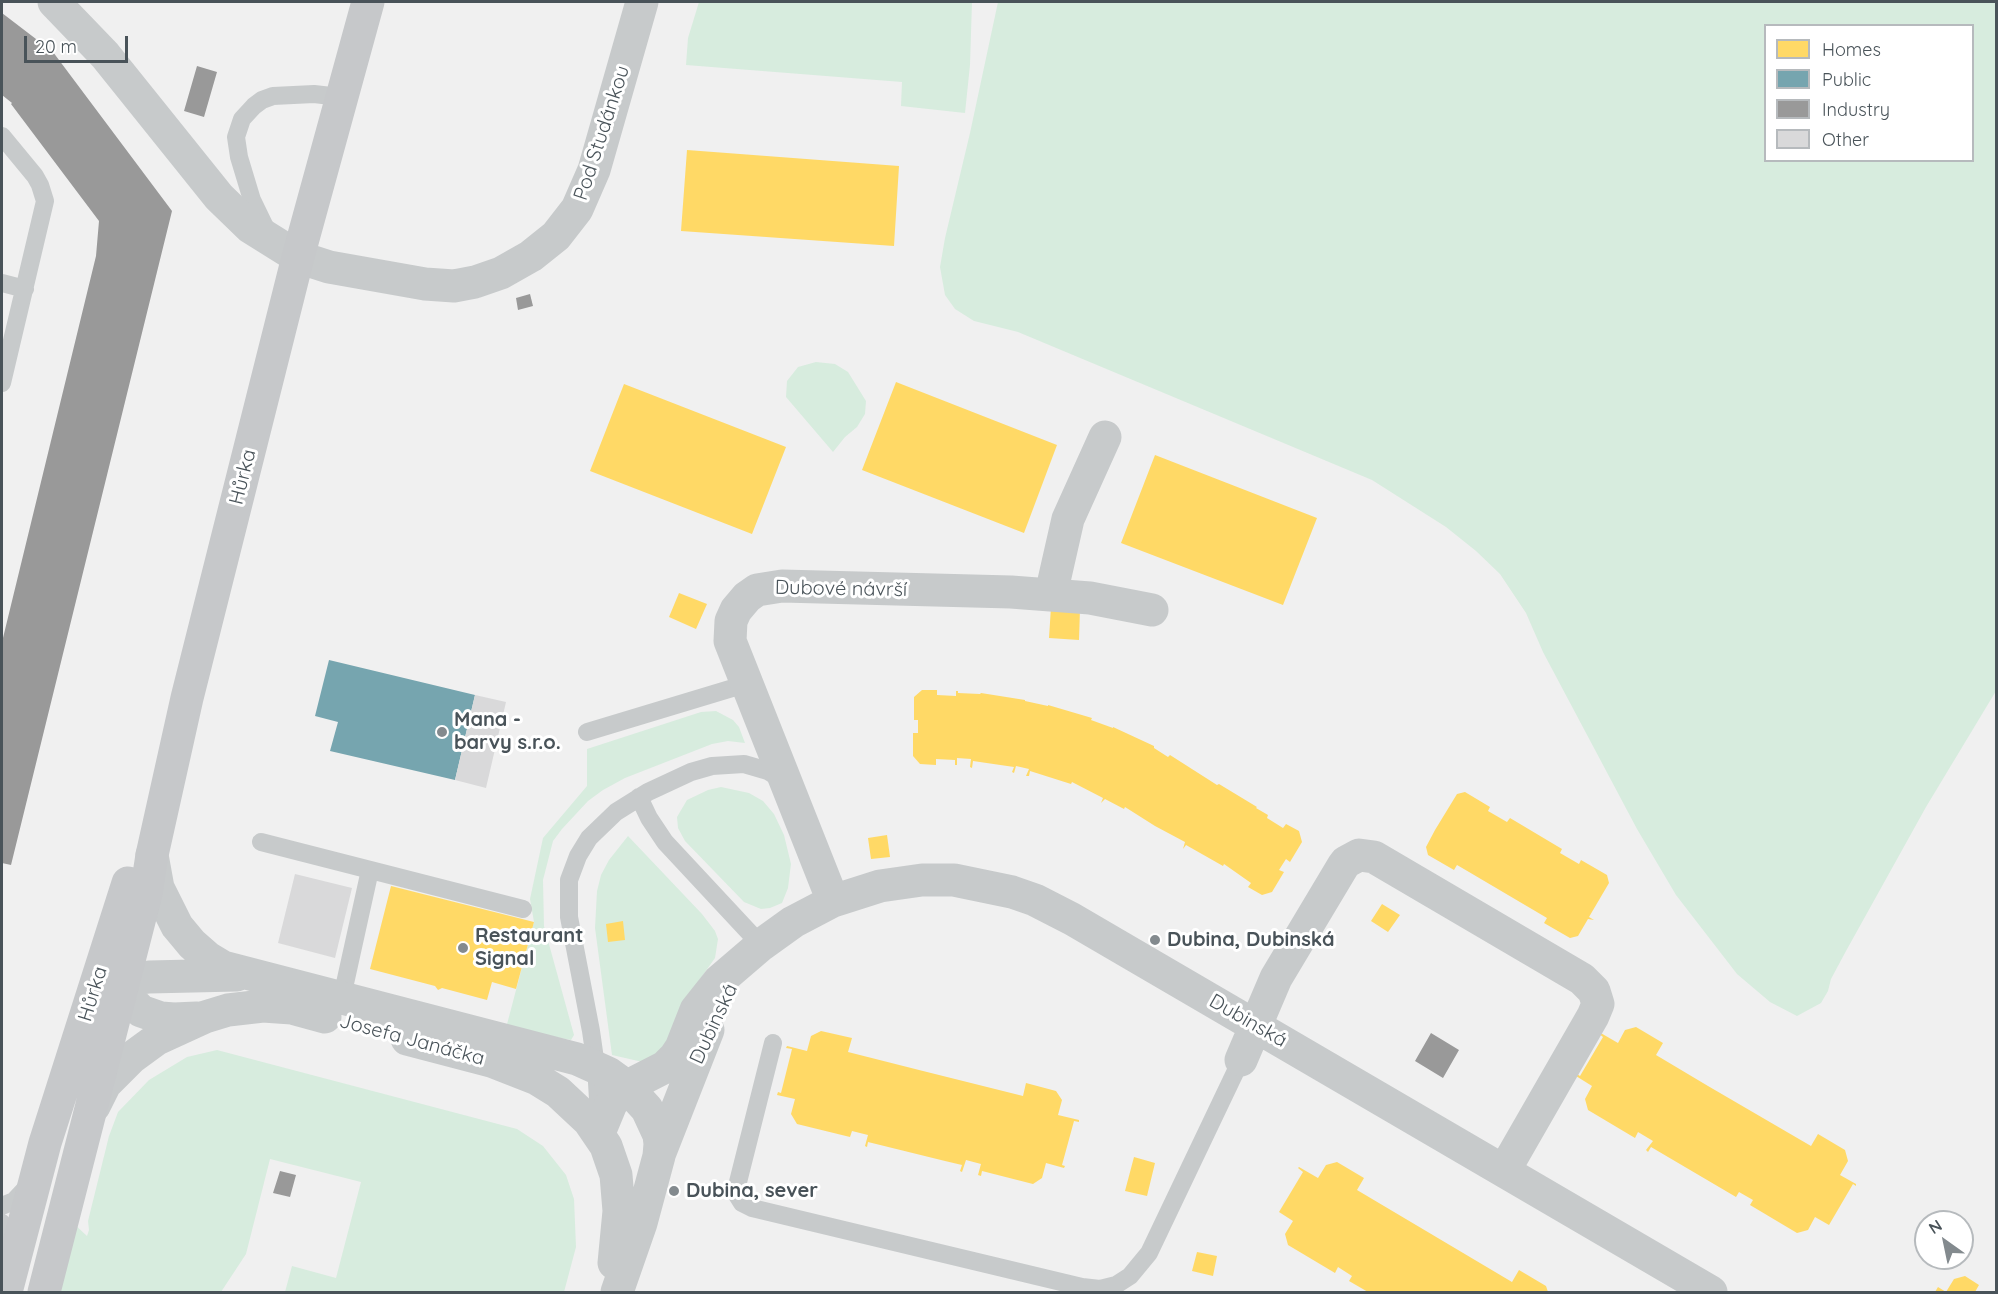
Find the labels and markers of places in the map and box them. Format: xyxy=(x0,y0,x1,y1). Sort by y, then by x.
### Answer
place label: Mana - barvy s.r.o. xyxy=(454,708,561,755)
marker: Mana - barvy s.r.o. xyxy=(435,725,449,739)
place label: Restaurant Signal xyxy=(475,924,583,971)
place label: Dubina, Dubinská xyxy=(1167,928,1335,952)
marker: Dubina, Dubinská xyxy=(1148,933,1162,947)
marker: Restaurant Signal xyxy=(456,941,470,955)
place label: Dubina, sever xyxy=(686,1179,818,1203)
marker: Dubina, sever xyxy=(667,1184,681,1198)

